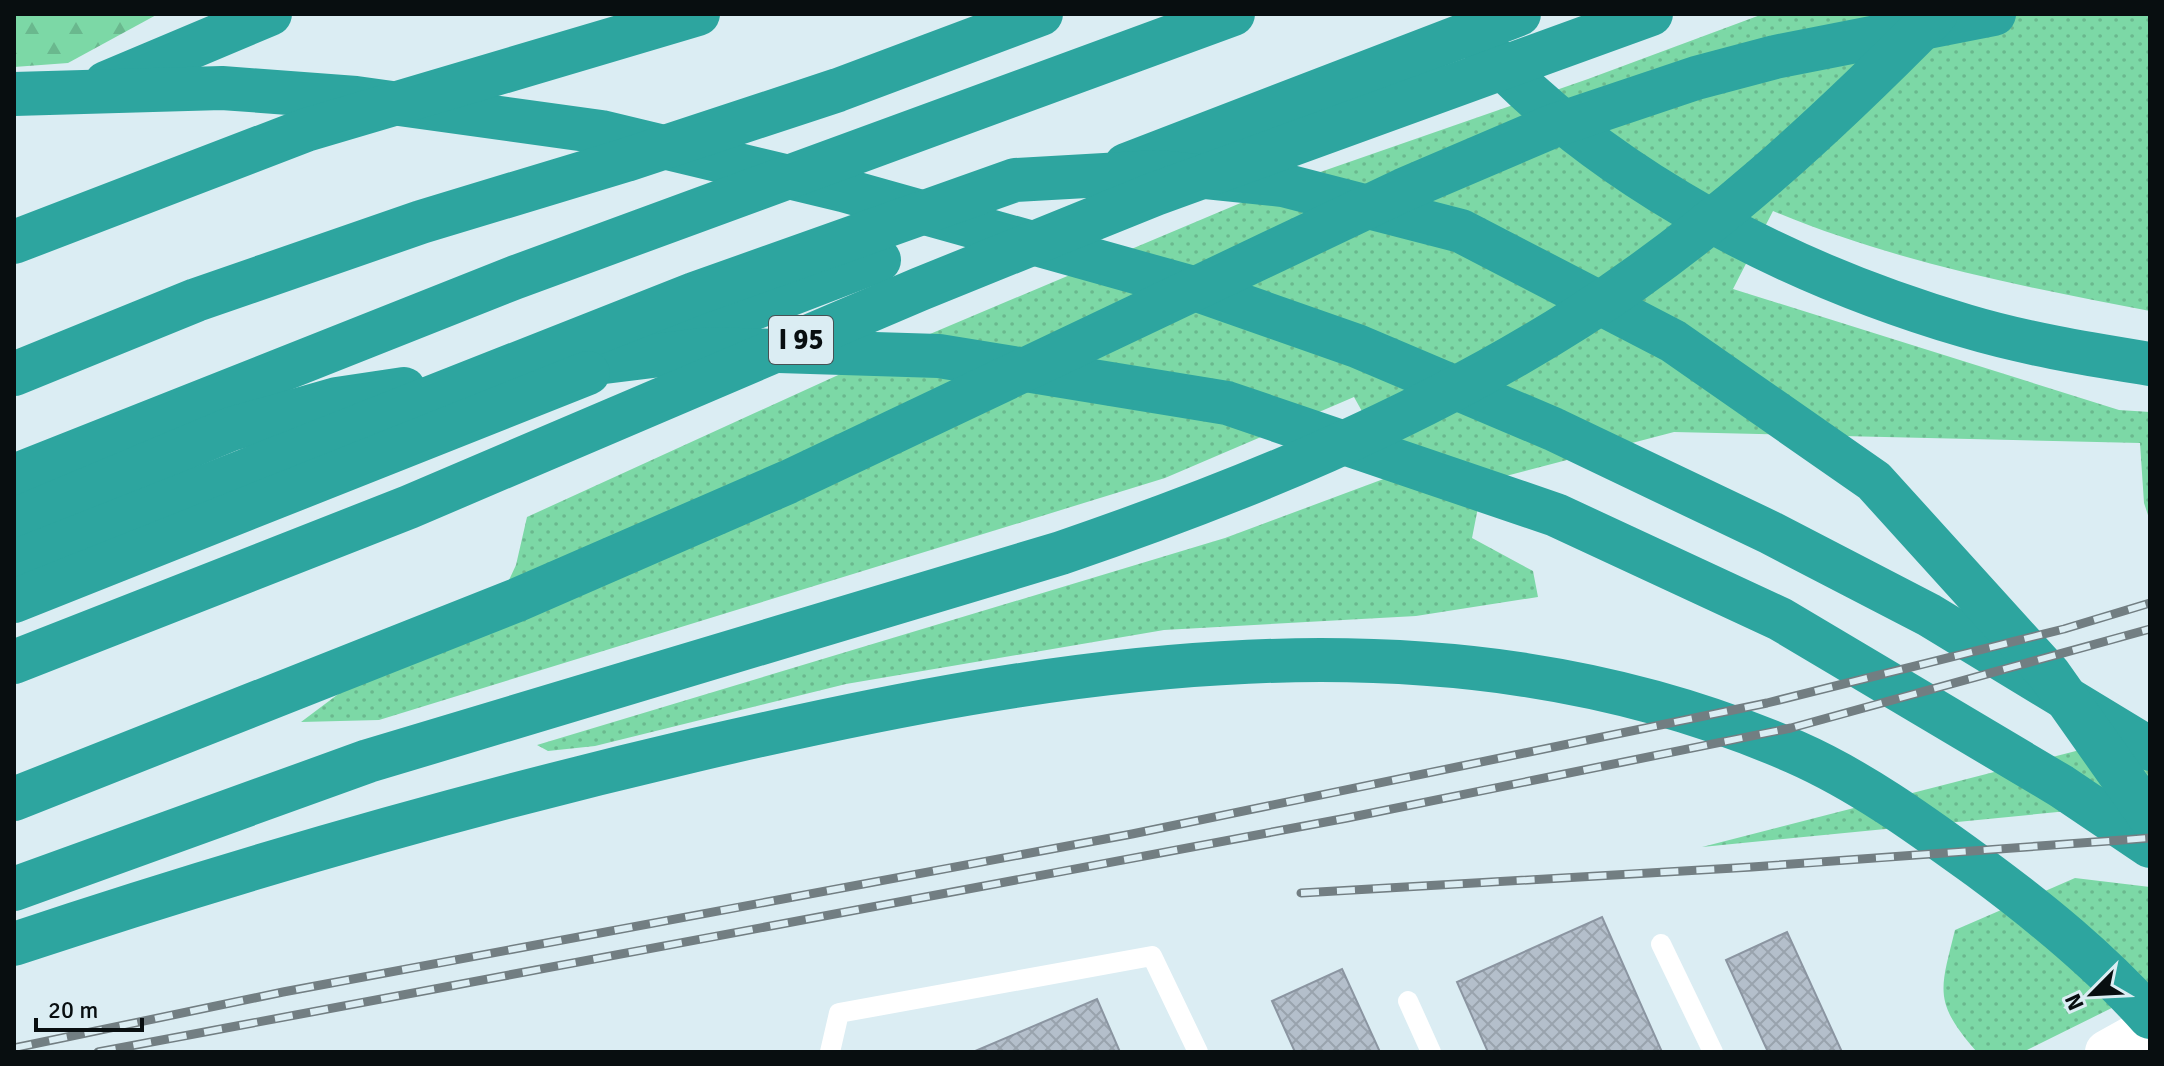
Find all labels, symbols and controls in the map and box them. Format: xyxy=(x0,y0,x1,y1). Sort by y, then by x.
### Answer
road number: I 95 xyxy=(769,316,833,364)
north arrow xyxy=(2052,954,2132,1034)
scale bar xyxy=(36,982,142,1032)
text: N xyxy=(2059,989,2090,1014)
text: 20 m xyxy=(48,995,98,1025)

